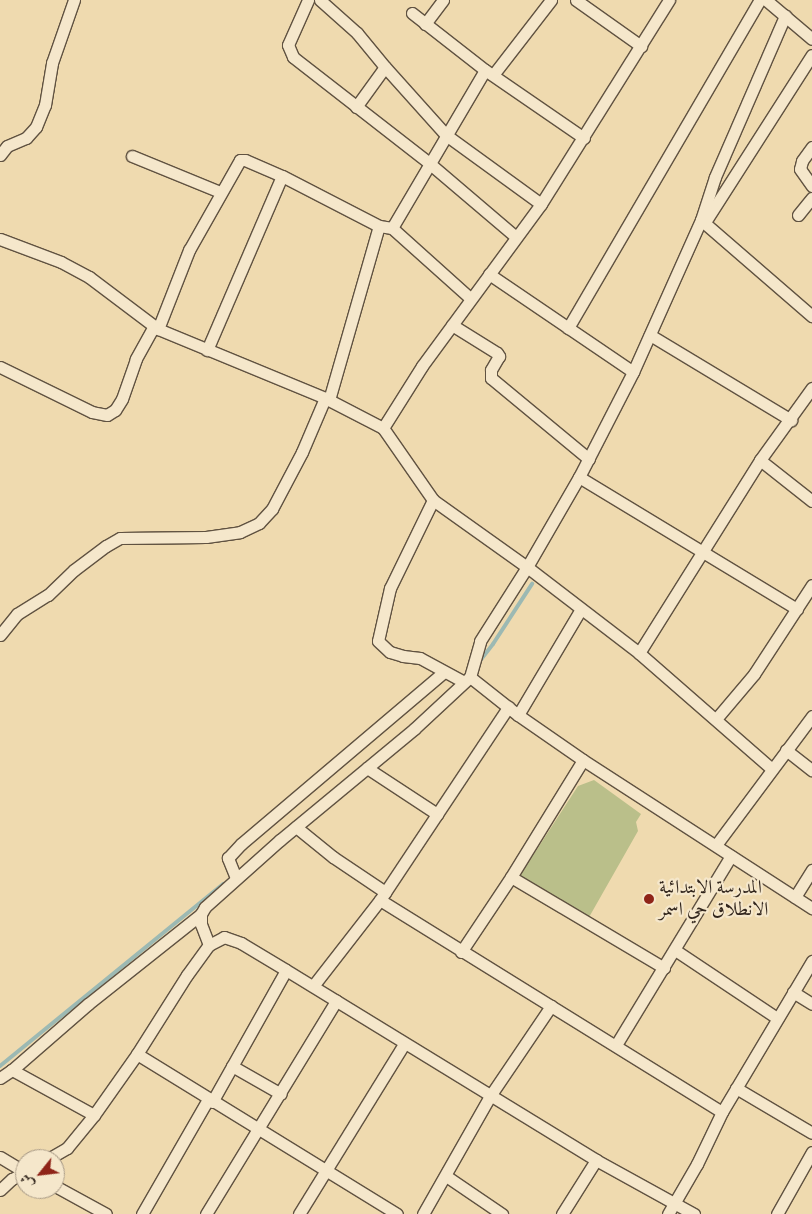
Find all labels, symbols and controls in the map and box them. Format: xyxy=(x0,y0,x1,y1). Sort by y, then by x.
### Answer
place label: المدرسة الابتدائية الانطلاق حي اسمر xyxy=(659,877,768,921)
marker: المدرسة الابتدائية الانطلاق حي اسمر xyxy=(643,893,655,905)
north arrow xyxy=(15,1149,65,1199)
text: ش xyxy=(17,1170,39,1191)

